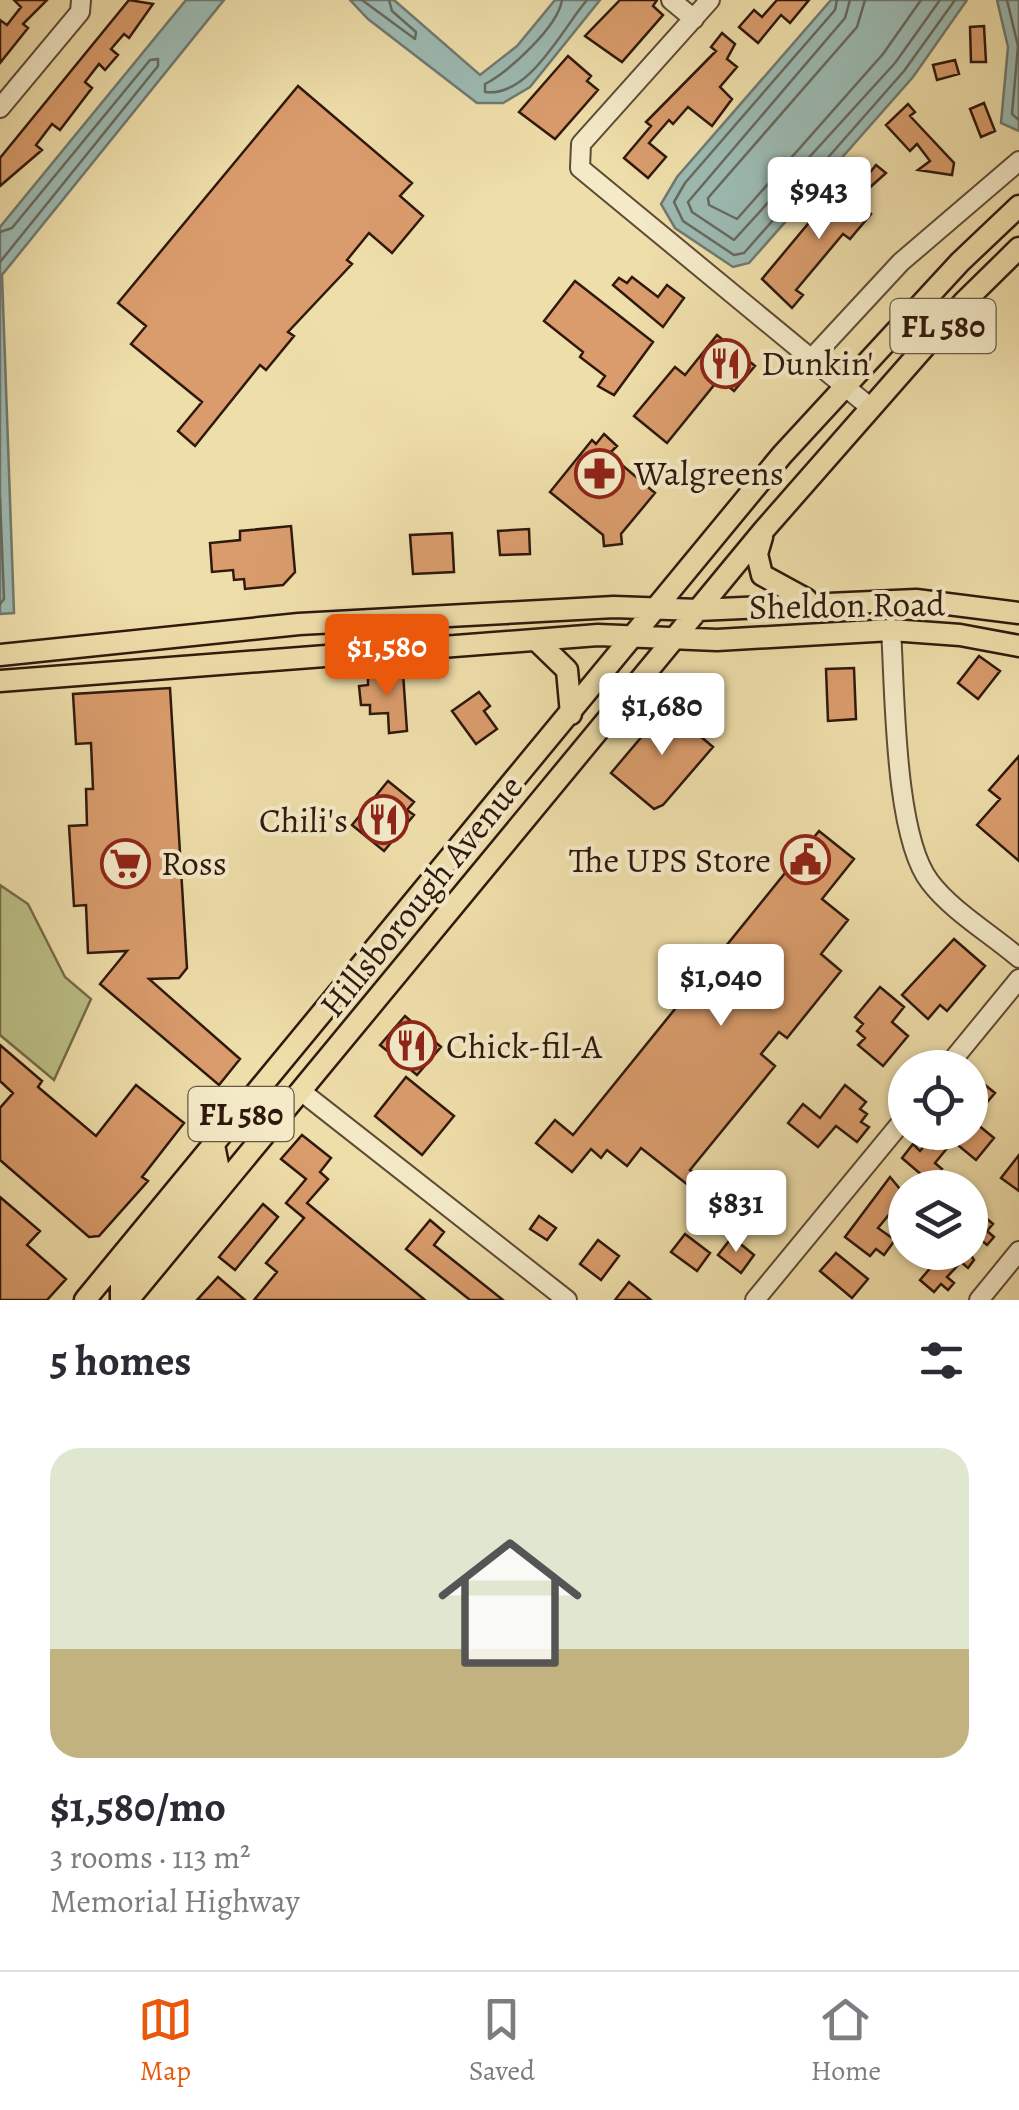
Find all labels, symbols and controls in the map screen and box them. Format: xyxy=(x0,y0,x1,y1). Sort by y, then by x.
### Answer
pin: $943 xyxy=(760,157,878,242)
text: $943 xyxy=(790,167,848,211)
road number: FL 580 xyxy=(890,299,996,353)
restaurant icon: Dunkin' xyxy=(700,337,752,389)
place label: Dunkin' xyxy=(761,339,874,387)
pharmacy icon: Walgreens xyxy=(573,447,625,499)
place label: Walgreens xyxy=(633,449,784,497)
street label: Sheldon Road xyxy=(748,579,946,631)
pin: $1,580 xyxy=(306,614,468,699)
text: $1,580 xyxy=(347,624,427,668)
pin: $1,680 xyxy=(581,673,743,758)
text: $1,680 xyxy=(621,683,703,727)
street label: Hillsborough Avenue xyxy=(308,765,534,1027)
restaurant icon: Chili's xyxy=(357,794,409,846)
place label: Chili's xyxy=(259,796,348,844)
public building icon: The UPS Store xyxy=(780,834,832,886)
place label: The UPS Store xyxy=(569,836,771,884)
supermarket icon: Ross xyxy=(100,837,152,889)
place label: Ross xyxy=(161,839,227,887)
pin: $1,040 xyxy=(640,944,802,1029)
text: $1,040 xyxy=(680,954,762,998)
restaurant icon: Chick-fil-A xyxy=(385,1020,437,1072)
place label: Chick-fil-A xyxy=(446,1022,603,1070)
map controls xyxy=(888,1050,988,1270)
button: locate xyxy=(888,1050,988,1150)
road number: FL 580 xyxy=(188,1087,294,1141)
pin: $831 xyxy=(677,1170,795,1255)
button: layers xyxy=(888,1170,988,1270)
text: $831 xyxy=(708,1180,764,1224)
text: 5 homes xyxy=(50,1332,191,1389)
icon: filters xyxy=(914,1333,969,1388)
icon: home xyxy=(420,1513,600,1693)
text: $1,580/mo xyxy=(50,1778,226,1835)
text: 3 rooms · 113 m² xyxy=(50,1835,251,1879)
text: Memorial Highway xyxy=(50,1879,300,1923)
tab: Map xyxy=(138,1992,193,2090)
tab: Saved xyxy=(469,1992,535,2090)
tab: Home xyxy=(811,1992,881,2090)

